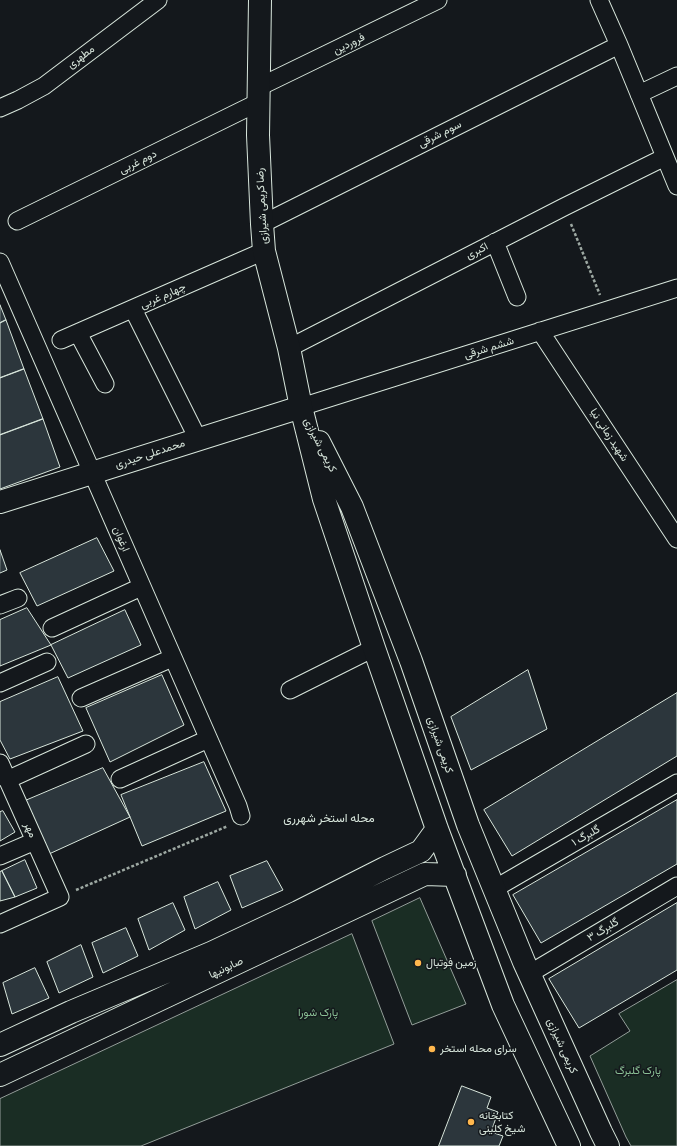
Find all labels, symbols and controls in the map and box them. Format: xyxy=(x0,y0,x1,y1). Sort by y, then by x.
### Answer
street label: فروردین xyxy=(331,31,367,57)
street label: مطهری xyxy=(65,42,97,72)
street label: سوم شرقی xyxy=(416,118,464,150)
street label: دوم غربی xyxy=(117,147,159,177)
street label: رضا کریمی شیرازی xyxy=(253,167,271,245)
street label: اکبری xyxy=(464,240,490,262)
street label: چهارم غربی xyxy=(138,280,188,312)
street label: ششم شرقی xyxy=(462,334,516,362)
street label: شهید زمانی نیا xyxy=(587,406,631,464)
street label: کریمی شیرازی xyxy=(301,416,339,474)
street label: محمدعلی حیدری xyxy=(113,436,187,472)
street label: ارغوان xyxy=(110,524,132,554)
street label: کریمی شیرازی xyxy=(424,715,456,775)
district label: محله استخر شهرری xyxy=(283,812,375,826)
street label: مهر xyxy=(21,820,39,840)
street label: گلبرگ ۱ xyxy=(569,823,603,849)
street label: گلبرگ ۳ xyxy=(585,915,621,945)
street label: صابونیها xyxy=(207,954,245,982)
place label: زمین فوتبال xyxy=(426,956,476,970)
marker: زمین فوتبال xyxy=(413,958,423,968)
park label: پارک شورا xyxy=(298,1006,338,1020)
street label: کریمی شیرازی xyxy=(544,1016,580,1076)
place label: سرای محله استخر xyxy=(440,1042,517,1056)
marker: سرای محله استخر xyxy=(427,1044,437,1054)
park label: پارک گلبرگ xyxy=(615,1064,661,1078)
place label: کتابخانه شیخ کلینی xyxy=(479,1109,525,1135)
marker: کتابخانه شیخ کلینی xyxy=(466,1117,476,1127)

